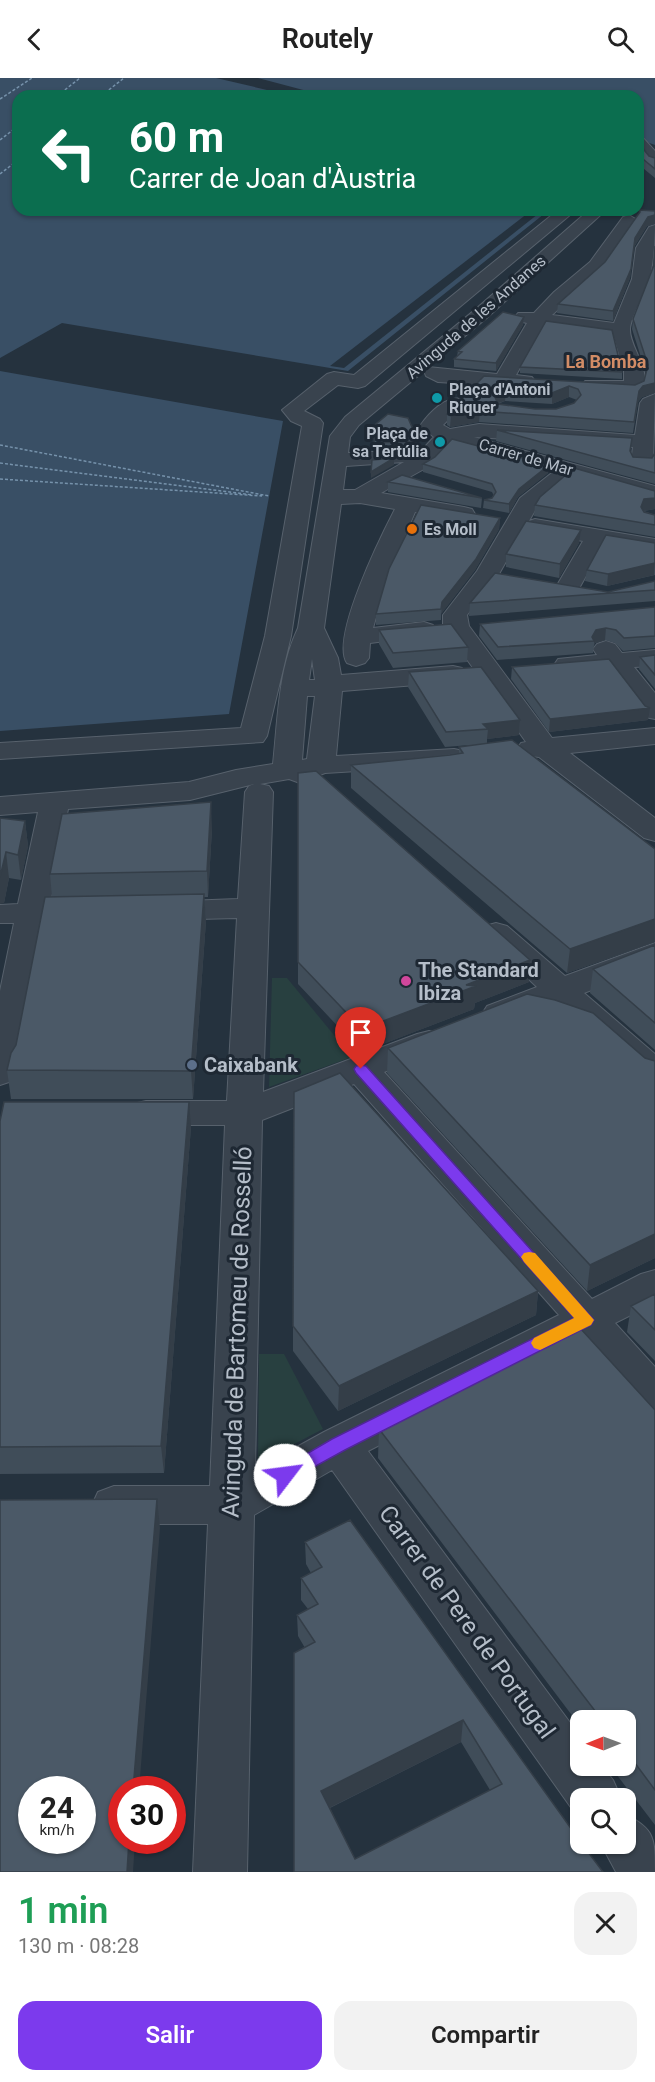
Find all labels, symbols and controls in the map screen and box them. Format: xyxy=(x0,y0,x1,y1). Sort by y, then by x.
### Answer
icon: back xyxy=(18,23,51,56)
text: Routely xyxy=(282,23,373,55)
icon: search xyxy=(604,23,637,56)
text: 60 m xyxy=(129,113,224,162)
icon: left xyxy=(30,114,108,192)
text: Carrer de Joan d'Àustria xyxy=(129,163,416,195)
street label: Avinguda de les Andanes xyxy=(402,251,550,383)
district label: La Bomba xyxy=(566,351,647,372)
place label: Plaça d'Antoni Riquer xyxy=(449,380,551,417)
marker: Plaça d'Antoni Riquer xyxy=(430,391,444,405)
place label: Plaça de sa Tertúlia xyxy=(352,424,428,461)
street label: Carrer de Mar xyxy=(477,434,576,480)
marker: Plaça de sa Tertúlia xyxy=(433,435,447,449)
place label: Es Moll xyxy=(424,520,477,539)
marker: Es Moll xyxy=(405,522,419,536)
place label: The Standard Ibiza xyxy=(418,958,539,1005)
marker: The Standard Ibiza xyxy=(399,974,413,988)
pin xyxy=(335,1007,386,1069)
icon: arrive xyxy=(344,1016,377,1049)
place label: Caixabank xyxy=(204,1053,298,1077)
marker: Caixabank xyxy=(185,1058,199,1072)
street label: Avinguda de Bartomeu de Rosselló xyxy=(217,1146,257,1518)
position arrow xyxy=(253,1443,317,1507)
street label: Carrer de Pere de Portugal xyxy=(373,1500,561,1744)
north arrow xyxy=(570,1710,636,1776)
map controls xyxy=(570,1710,636,1854)
speed limit sign: 30 xyxy=(108,1776,186,1854)
button: search xyxy=(570,1788,636,1854)
text: 24 xyxy=(40,1790,74,1825)
text: km/h xyxy=(39,1821,75,1839)
text: 1 min xyxy=(18,1890,108,1932)
button: close xyxy=(574,1892,637,1955)
text: 130 m · 08:28 xyxy=(18,1934,139,1958)
button: Salir xyxy=(18,2001,322,2070)
button: Compartir xyxy=(334,2001,637,2070)

